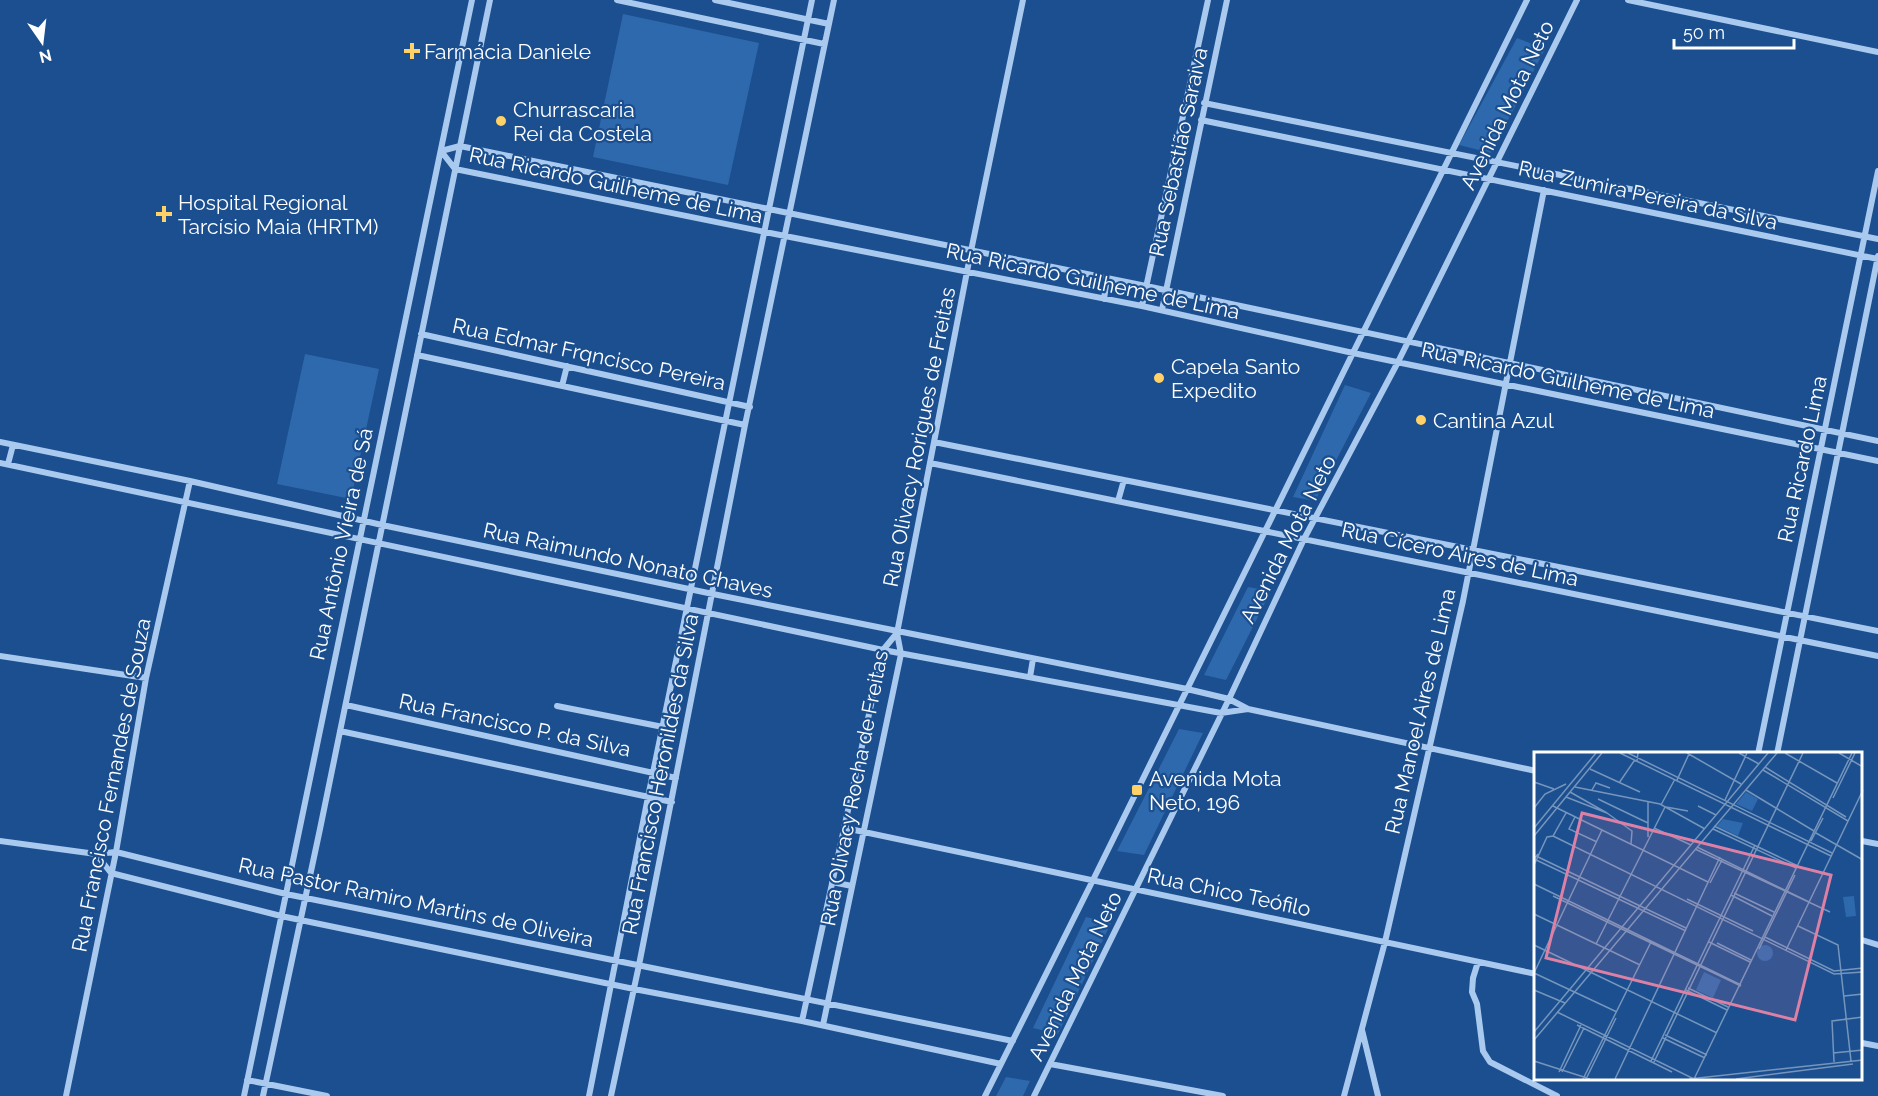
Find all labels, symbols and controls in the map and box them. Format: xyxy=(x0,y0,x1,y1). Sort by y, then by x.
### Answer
north arrow xyxy=(12,12,72,72)
scale bar xyxy=(1674,12,1794,50)
street label: Avenida Mota Neto xyxy=(1455,16,1559,194)
text: 50 m xyxy=(1683,22,1725,43)
place label: Farmácia Daniele xyxy=(424,39,591,64)
marker: Farmácia Daniele xyxy=(405,44,419,58)
text: N xyxy=(37,45,54,67)
street label: Rua Sebastião Saraiva xyxy=(1144,45,1212,259)
place label: Churrascaria Rei da Costela xyxy=(513,97,652,146)
marker: Churrascaria Rei da Costela xyxy=(494,114,508,128)
street label: Rua Ricardo Guilheme de Lima xyxy=(467,142,765,228)
street label: Rua Zumira Pereira da Silva xyxy=(1516,155,1780,235)
place label: Hospital Regional Tarcísio Maia (HRTM) xyxy=(178,190,378,239)
marker: Hospital Regional Tarcísio Maia (HRTM) xyxy=(155,205,173,223)
street label: Rua Ricardo Guilheme de Lima xyxy=(944,238,1242,324)
street label: Rua Olivacy Rorigues de Freitas xyxy=(878,285,960,589)
street label: Rua Edmar Frqncisco Pereira xyxy=(450,313,728,395)
street label: Rua Ricardo Guilheme de Lima xyxy=(1419,337,1717,423)
place label: Capela Santo Expedito xyxy=(1171,354,1300,403)
marker: Capela Santo Expedito xyxy=(1152,371,1166,385)
street label: Rua Ricardo Lima xyxy=(1772,373,1832,545)
place label: Cantina Azul xyxy=(1433,408,1554,433)
marker: Cantina Azul xyxy=(1414,413,1428,427)
street label: Rua Antônio Vieira de Sá xyxy=(304,426,378,662)
street label: Avenida Mota Neto xyxy=(1235,451,1341,627)
street label: Rua Raimundo Nonato Chaves xyxy=(481,517,775,603)
street label: Rua Cícero Aires de Lima xyxy=(1339,517,1581,591)
street label: Rua Manoel Aires de Lima xyxy=(1380,586,1460,836)
street label: Rua Francisco Heronildes da Silva xyxy=(617,611,703,937)
street label: Rua Francisco Fernandes de Souza xyxy=(66,616,156,954)
street label: Rua Olivacy Rocha de Freitas xyxy=(815,648,893,928)
street label: Rua Francisco P. da Silva xyxy=(397,688,633,762)
inset map xyxy=(1534,752,1863,1081)
place label: Avenida Mota Neto, 196 xyxy=(1149,766,1281,815)
marker: Avenida Mota Neto, 196 xyxy=(1130,783,1144,797)
street label: Rua Pastor Ramiro Martins de Oliveira xyxy=(236,852,596,952)
street label: Rua Chico Teófilo xyxy=(1145,862,1313,922)
street label: Avenida Mota Neto xyxy=(1023,887,1127,1065)

